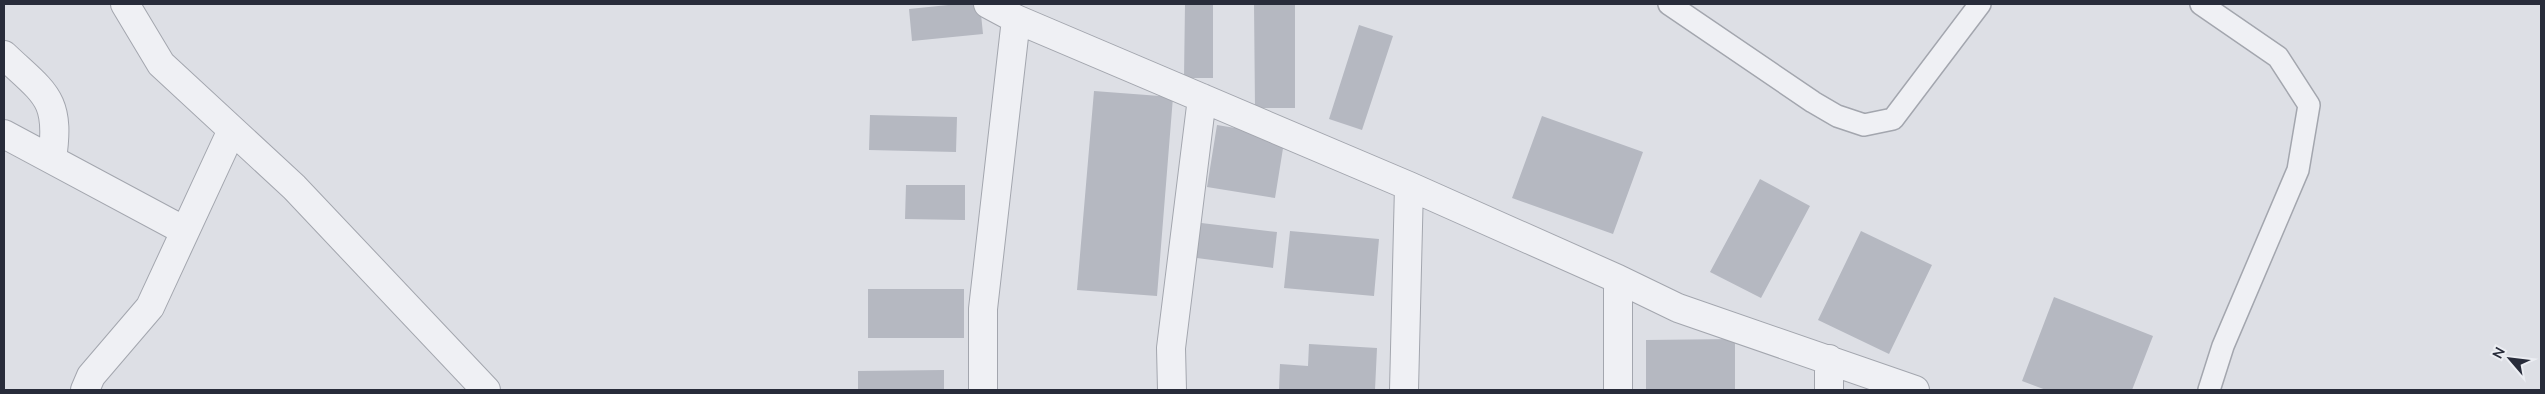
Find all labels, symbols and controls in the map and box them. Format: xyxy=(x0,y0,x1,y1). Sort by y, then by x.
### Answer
north arrow xyxy=(2485,334,2535,384)
text: N xyxy=(2488,344,2510,362)

